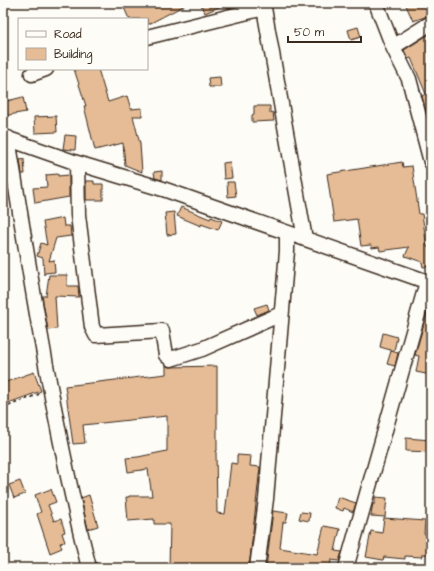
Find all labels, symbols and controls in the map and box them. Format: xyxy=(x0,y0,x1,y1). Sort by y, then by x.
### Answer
legend xyxy=(18,18,148,70)
scale bar xyxy=(288,18,361,44)
text: 50 m xyxy=(294,24,325,41)
text: Road xyxy=(54,26,82,43)
text: Building xyxy=(54,46,92,64)

